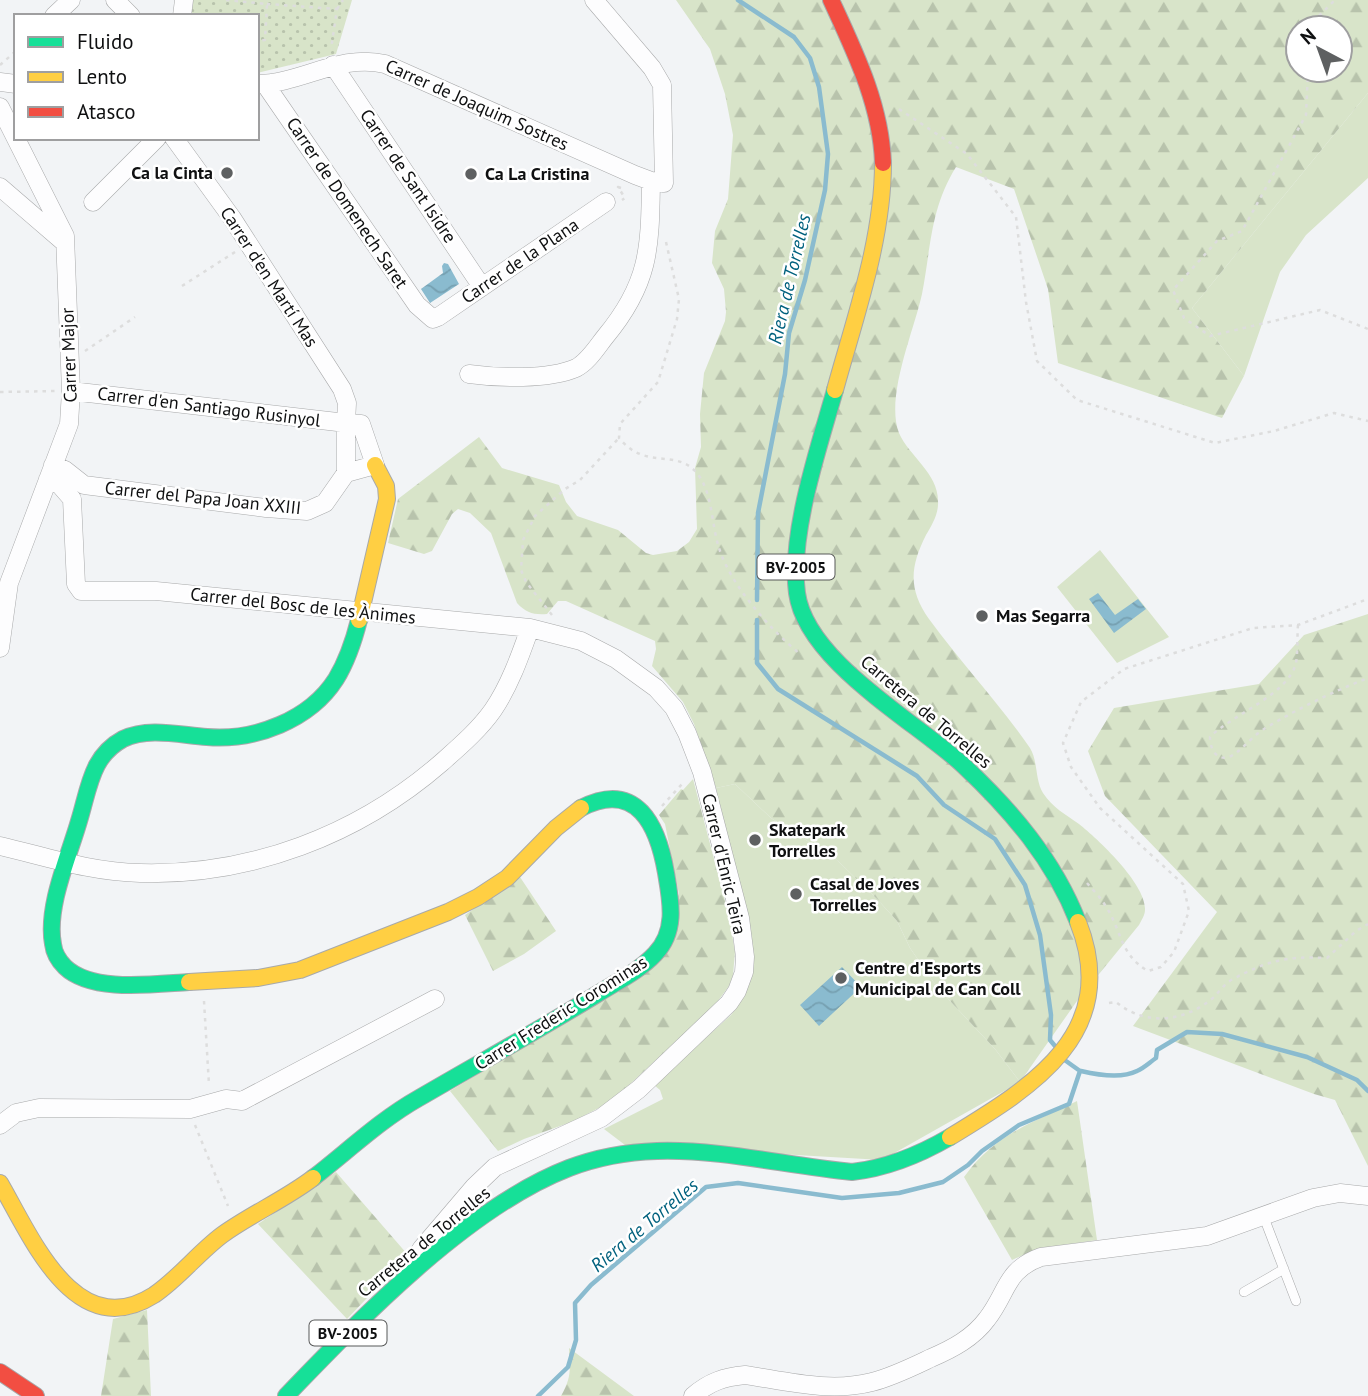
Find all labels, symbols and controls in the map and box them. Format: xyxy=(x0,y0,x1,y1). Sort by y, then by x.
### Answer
legend xyxy=(14,14,259,140)
north arrow xyxy=(1284,14,1354,84)
text: N xyxy=(1295,23,1320,49)
text: Fluido xyxy=(77,28,134,55)
street label: Carrer de Joaquim Sostres xyxy=(382,54,572,155)
text: Lento xyxy=(77,63,127,90)
text: Atasco xyxy=(77,98,136,125)
street label: Carrer de Sant Isidre xyxy=(355,104,462,247)
street label: Carrer de Domenech Saret xyxy=(282,113,413,293)
place label: Ca la Cinta xyxy=(131,161,213,184)
place label: Ca La Cristina xyxy=(485,162,589,185)
marker: Ca la Cinta xyxy=(219,165,235,181)
marker: Ca La Cristina xyxy=(463,166,479,182)
street label: Carrer d'en Martí Mas xyxy=(215,202,323,351)
water label: Riera de Torrelles xyxy=(762,211,816,347)
street label: Carrer de la Plana xyxy=(457,213,583,308)
street label: Carrer Major xyxy=(55,307,82,403)
street label: Carrer d'en Santiago Rusinyol xyxy=(96,381,323,432)
street label: Carrer del Papa Joan XXIII xyxy=(104,476,302,519)
road number: BV-2005 xyxy=(758,554,834,580)
street label: Carrer del Bosc de les Ànimes xyxy=(189,582,417,629)
place label: Mas Segarra xyxy=(996,604,1090,627)
marker: Mas Segarra xyxy=(974,608,990,624)
street label: Carretera de Torrelles xyxy=(856,650,997,773)
street label: Carrer d'Enric Teira xyxy=(697,791,752,937)
place label: Skatepark Torrelles xyxy=(769,818,846,862)
marker: Skatepark Torrelles xyxy=(747,832,763,848)
place label: Casal de Joves Torrelles xyxy=(810,872,920,916)
marker: Casal de Joves Torrelles xyxy=(788,886,804,902)
street label: Carrer Frederic Corominas xyxy=(470,950,651,1075)
place label: Centre d'Esports Municipal de Can Coll xyxy=(855,956,1021,1000)
marker: Centre d'Esports Municipal de Can Coll xyxy=(833,970,849,986)
water label: Riera de Torrelles xyxy=(585,1173,703,1277)
street label: Carretera de Torrelles xyxy=(353,1181,495,1302)
road number: BV-2005 xyxy=(310,1320,386,1345)

